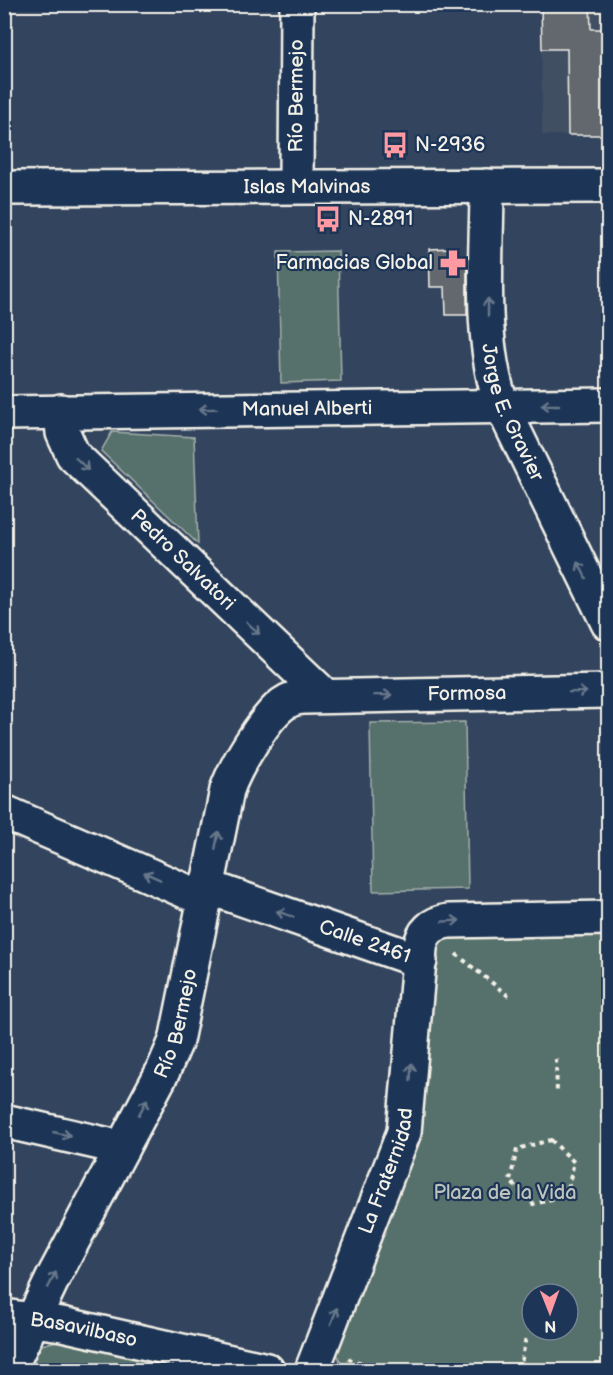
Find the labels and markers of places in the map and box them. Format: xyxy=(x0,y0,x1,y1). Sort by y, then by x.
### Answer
bus stop icon: N-2936 xyxy=(380,130,410,160)
place label: N-2936 xyxy=(415,133,485,157)
bus stop icon: N-2891 xyxy=(313,204,343,234)
place label: N-2891 xyxy=(348,207,413,231)
pharmacy icon: Farmacias Global xyxy=(438,248,468,278)
place label: Farmacias Global xyxy=(276,251,433,275)

